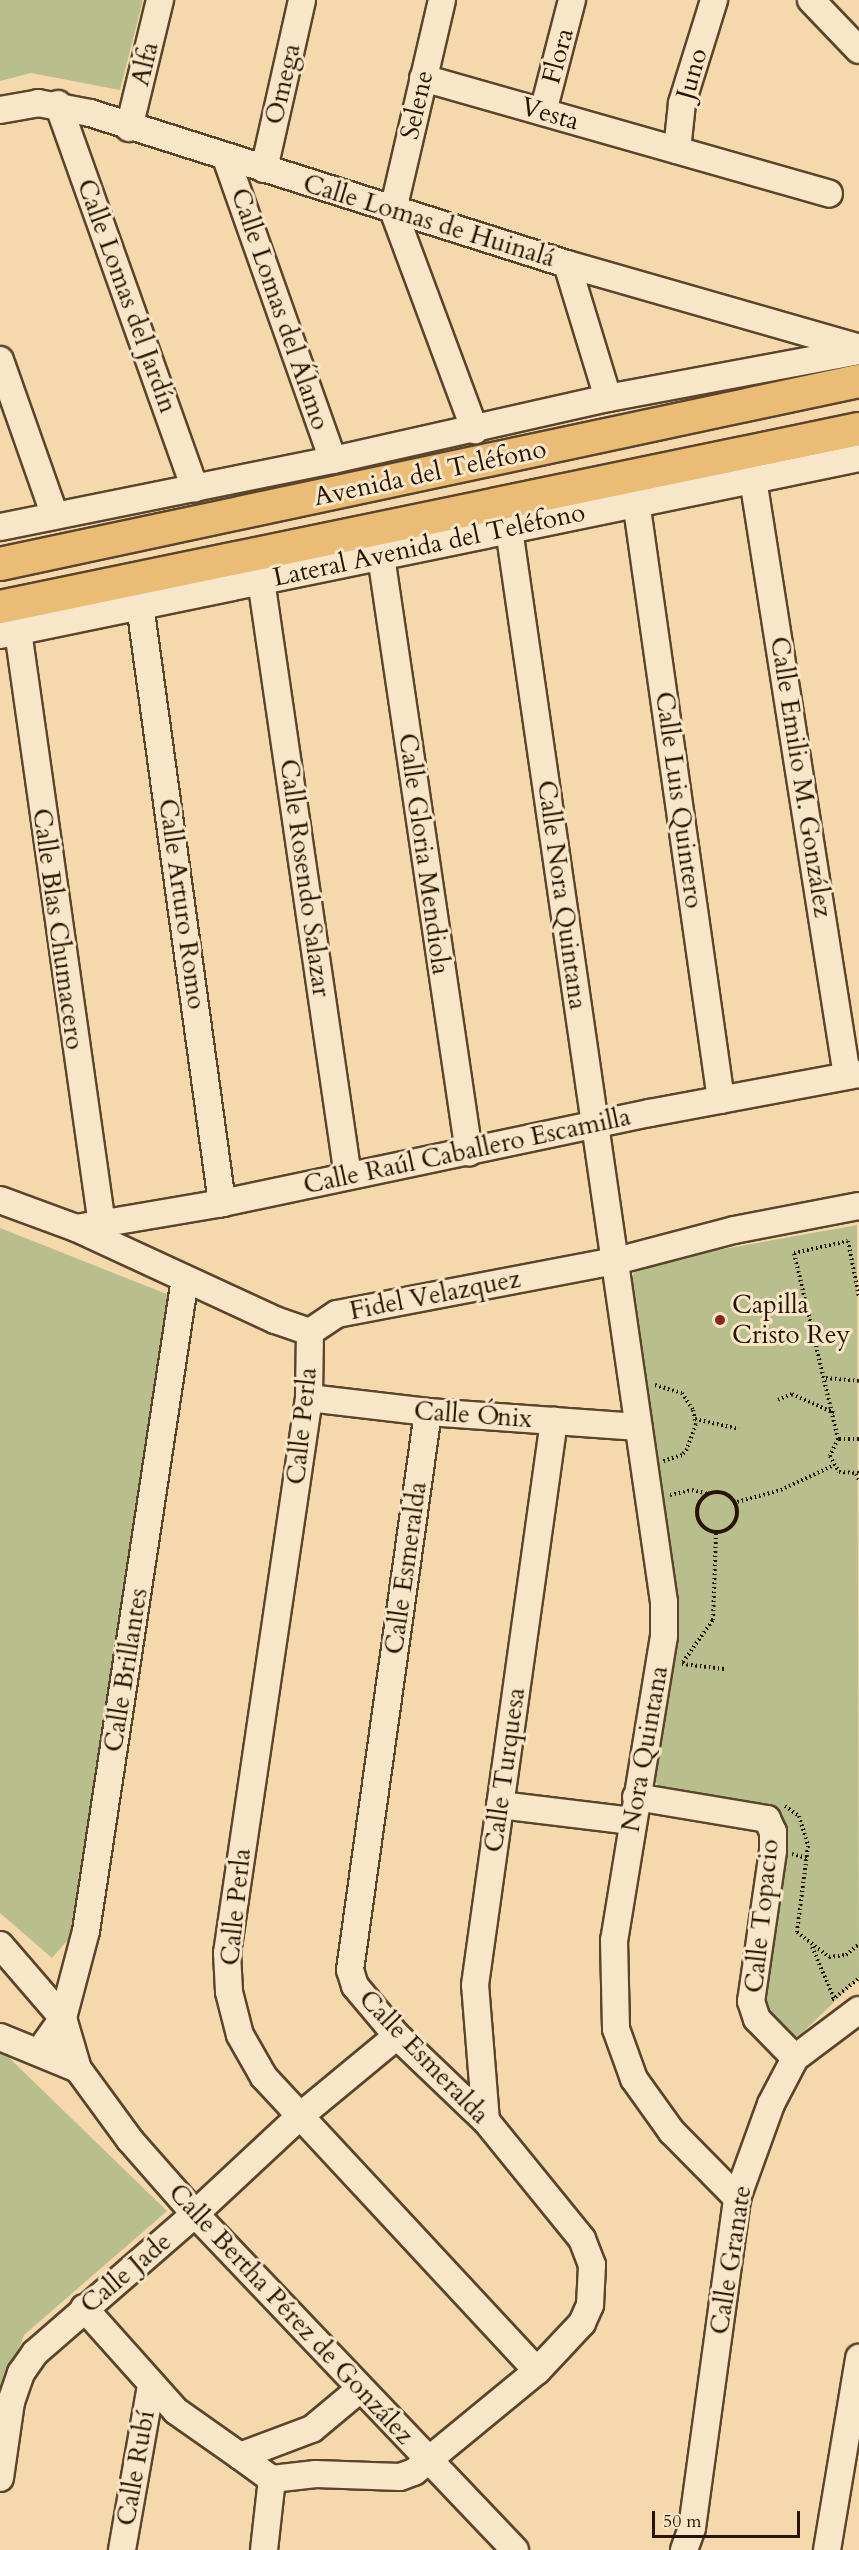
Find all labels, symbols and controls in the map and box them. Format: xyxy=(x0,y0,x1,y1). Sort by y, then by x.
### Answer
street label: Flora xyxy=(536,25,580,87)
street label: Alfa xyxy=(125,39,165,89)
street label: Omega xyxy=(259,41,307,127)
street label: Juno xyxy=(670,45,714,103)
street label: Selene xyxy=(394,67,440,143)
street label: Vesta xyxy=(517,91,583,137)
street label: Calle Lomas de Huinalá xyxy=(299,168,559,274)
street label: Calle Lomas del Jardín xyxy=(70,175,184,417)
street label: Calle Lomas del Álamo xyxy=(224,184,336,434)
street label: Avenida del Teléfono xyxy=(311,433,549,513)
street label: Lateral Avenida del Teléfono xyxy=(270,497,588,593)
street label: Calle Emilio M. González xyxy=(763,634,839,920)
street label: Calle Luis Quintero xyxy=(648,690,710,910)
street label: Calle Gloria Mendiola xyxy=(392,731,456,977)
street label: Calle Rosendo Salazar xyxy=(273,757,337,999)
street label: Calle Nora Quintana xyxy=(530,778,594,1012)
street label: Calle Arturo Romo xyxy=(152,797,212,1011)
street label: Calle Blas Chumacero xyxy=(26,806,90,1052)
street label: Calle Raúl Caballero Escamilla xyxy=(301,1101,633,1201)
street label: Fidel Velazquez xyxy=(347,1263,523,1327)
place label: Capilla Cristo Rey xyxy=(732,1289,850,1350)
marker: Capilla Cristo Rey xyxy=(713,1313,727,1327)
street label: Calle Perla xyxy=(280,1366,324,1486)
street label: Calle Ónix xyxy=(413,1395,533,1435)
street label: Calle Esmeralda xyxy=(378,1480,434,1656)
street label: Calle Brillantes xyxy=(98,1586,154,1754)
street label: Nora Quintana xyxy=(615,1663,675,1835)
street label: Calle Turquesa xyxy=(478,1686,532,1854)
street label: Calle Topacio xyxy=(738,1838,786,1994)
street label: Calle Perla xyxy=(214,1847,258,1967)
street label: Calle Esmeralda xyxy=(352,1984,496,2130)
street label: Calle Bertha Pérez de González xyxy=(162,2177,420,2451)
street label: Calle Granate xyxy=(704,2183,758,2337)
street label: Calle Jade xyxy=(74,2226,178,2320)
street label: Calle Rubí xyxy=(111,2408,161,2528)
scale bar xyxy=(655,2499,804,2537)
text: 50 m xyxy=(663,2509,702,2534)

